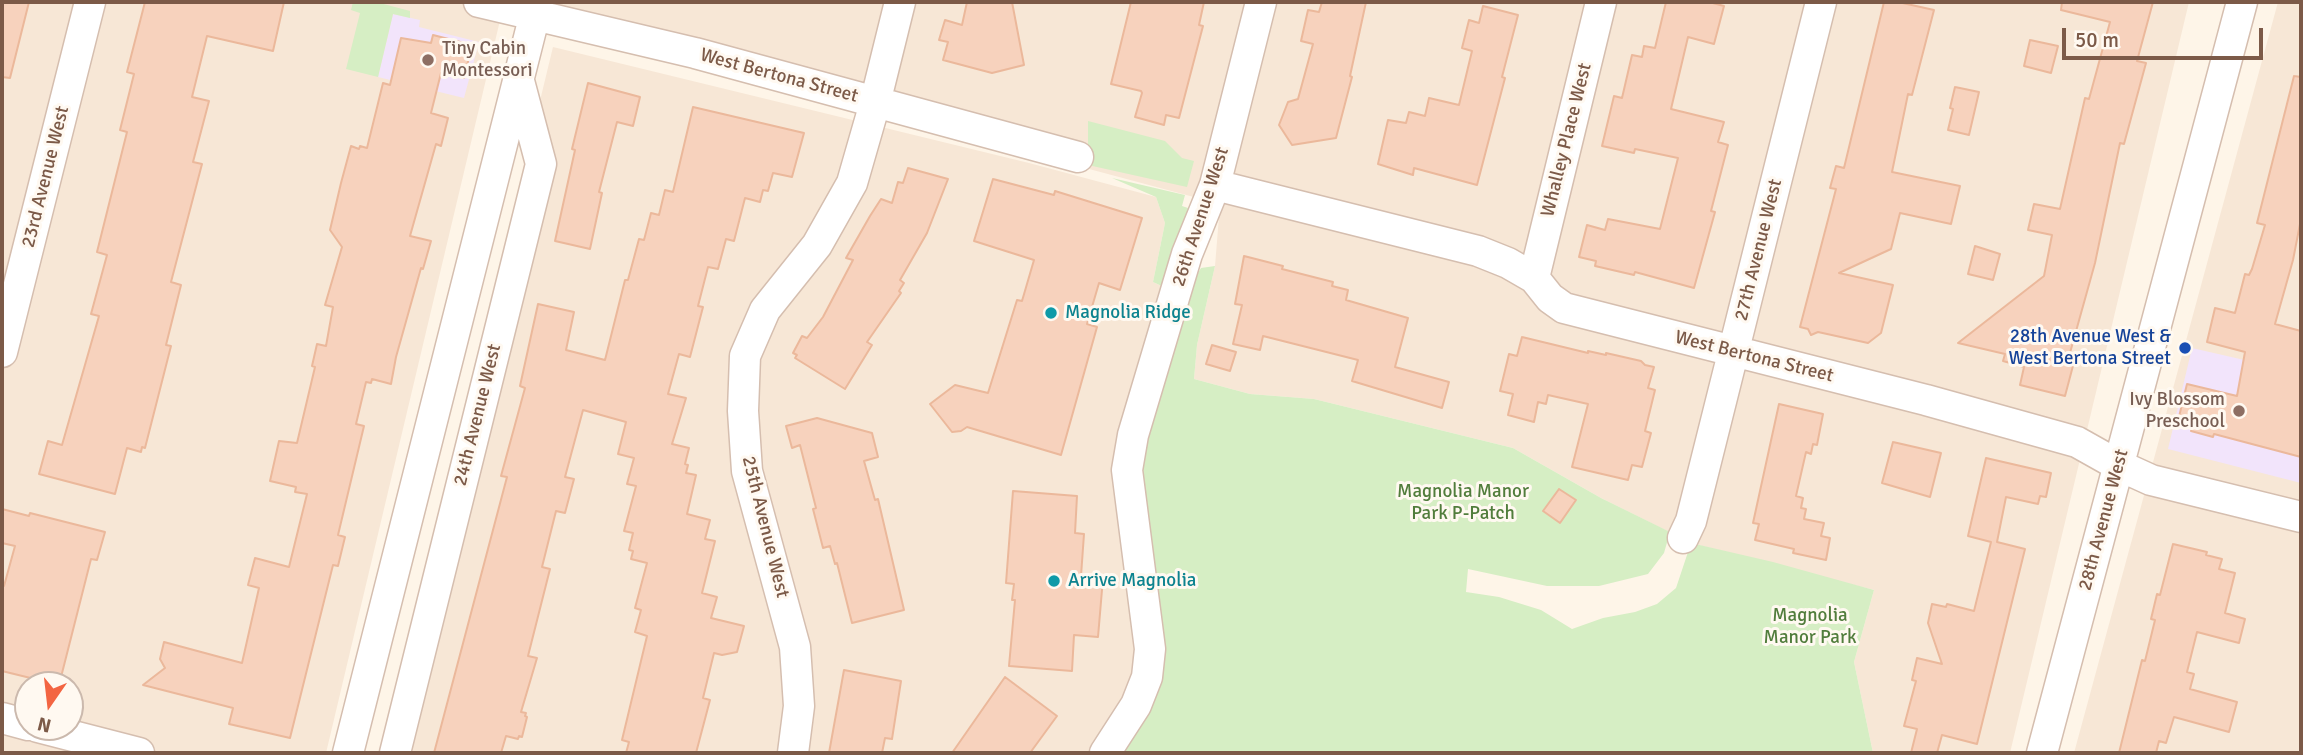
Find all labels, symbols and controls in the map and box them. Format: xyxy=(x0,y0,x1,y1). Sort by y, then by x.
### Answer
scale bar xyxy=(2065,14,2266,58)
text: 50 m xyxy=(2075,27,2119,53)
place label: Tiny Cabin Montessori xyxy=(442,38,533,82)
street label: West Bertona Street xyxy=(698,44,860,108)
marker: Tiny Cabin Montessori xyxy=(420,52,436,68)
street label: Whalley Place West xyxy=(1537,61,1597,219)
street label: 23rd Avenue West xyxy=(17,104,75,250)
street label: 26th Avenue West xyxy=(1168,144,1234,290)
street label: 27th Avenue West xyxy=(1730,177,1788,323)
place label: Magnolia Ridge xyxy=(1065,302,1191,324)
marker: Magnolia Ridge xyxy=(1043,305,1059,321)
street label: West Bertona Street xyxy=(1672,326,1836,388)
place label: 28th Avenue West & West Bertona Street xyxy=(2009,326,2171,370)
marker: 28th Avenue West & West Bertona Street xyxy=(2177,340,2193,356)
street label: 24th Avenue West xyxy=(449,342,507,488)
place label: Ivy Blossom Preschool xyxy=(2129,389,2225,433)
marker: Ivy Blossom Preschool xyxy=(2231,403,2247,419)
street label: 28th Avenue West xyxy=(2074,447,2134,593)
street label: 25th Avenue West xyxy=(736,454,794,600)
park label: Magnolia Manor Park P-Patch xyxy=(1397,481,1529,525)
place label: Arrive Magnolia xyxy=(1068,570,1196,592)
marker: Arrive Magnolia xyxy=(1046,573,1062,589)
park label: Magnolia Manor Park xyxy=(1764,605,1856,649)
north arrow xyxy=(14,671,84,741)
text: N xyxy=(35,711,54,738)

